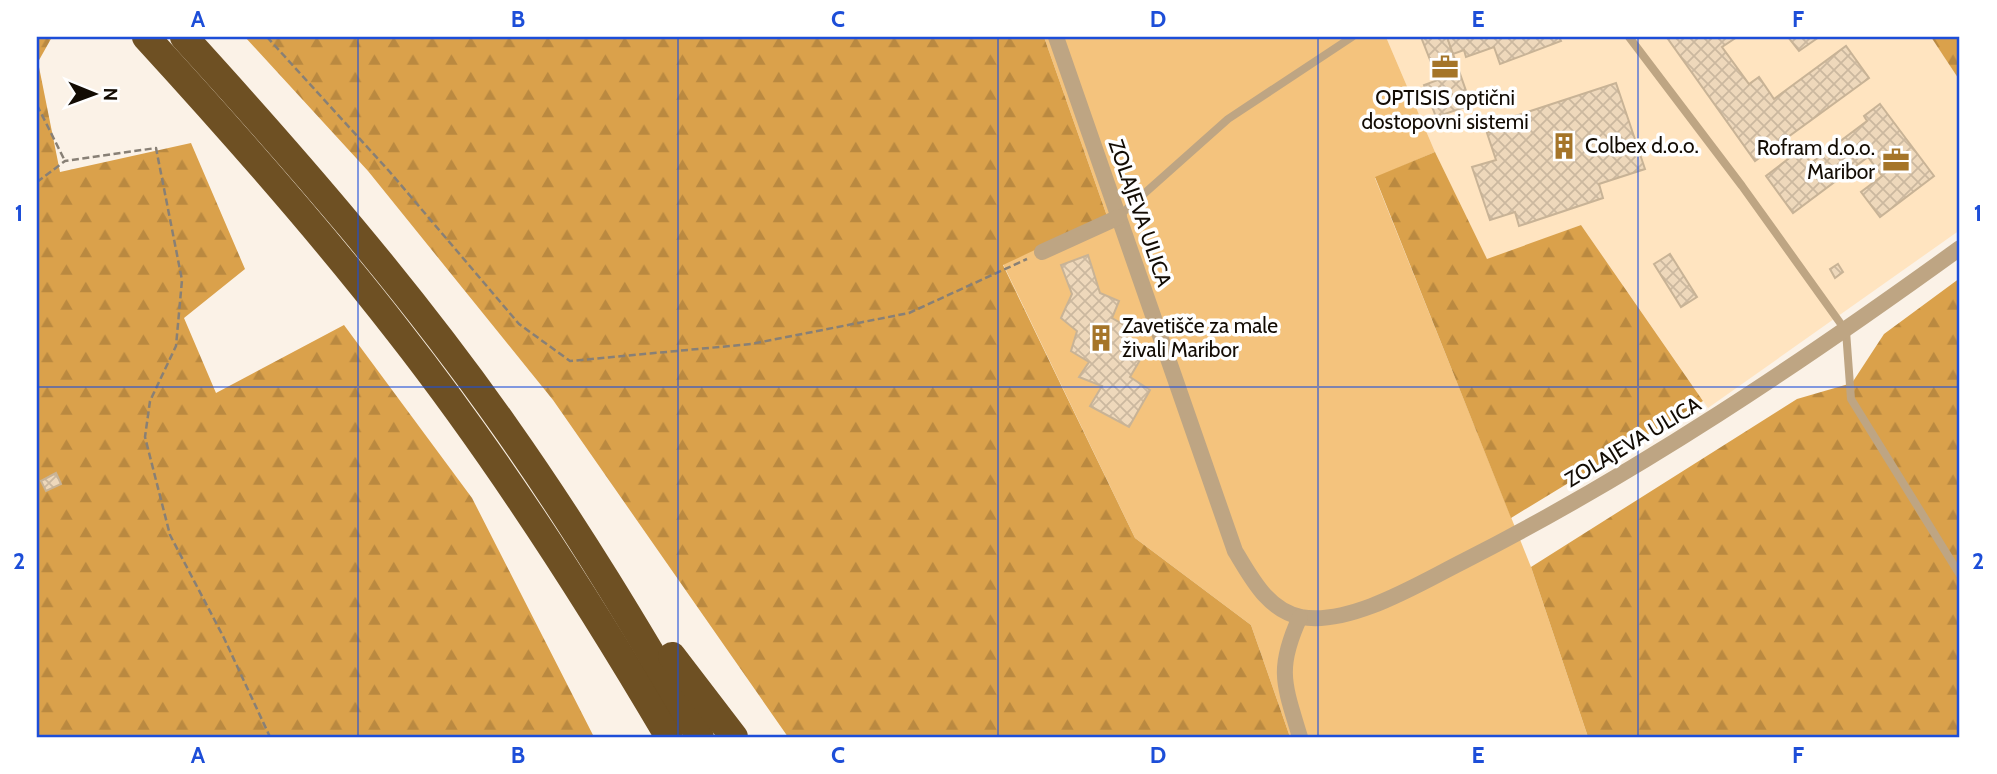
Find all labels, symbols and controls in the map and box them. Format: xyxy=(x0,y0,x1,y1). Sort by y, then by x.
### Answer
text: A xyxy=(191,5,206,33)
text: B xyxy=(511,5,525,33)
text: C xyxy=(831,5,845,33)
text: D xyxy=(1150,5,1166,33)
text: E xyxy=(1471,5,1485,33)
text: F xyxy=(1792,5,1804,33)
office icon: OPTISIS optični dostopovni sistemi xyxy=(1430,52,1460,82)
north arrow xyxy=(60,60,130,130)
place label: OPTISIS optični dostopovni sistemi xyxy=(1361,85,1529,134)
text: N xyxy=(99,87,122,101)
building icon: Colbex d.o.o. xyxy=(1549,131,1579,161)
place label: Colbex d.o.o. xyxy=(1585,133,1699,158)
place label: Rofram d.o.o. Maribor xyxy=(1757,135,1875,184)
street label: ZOLAJEVA ULICA xyxy=(1104,136,1177,290)
office icon: Rofram d.o.o. Maribor xyxy=(1881,145,1911,175)
text: 1 xyxy=(15,199,23,227)
text: 1 xyxy=(1974,199,1982,227)
place label: Zavetišče za male živali Maribor xyxy=(1122,313,1278,362)
building icon: Zavetišče za male živali Maribor xyxy=(1086,323,1116,353)
street label: ZOLAJEVA ULICA xyxy=(1560,391,1705,492)
text: 2 xyxy=(13,547,25,575)
text: 2 xyxy=(1972,547,1984,575)
text: A xyxy=(191,741,206,769)
text: B xyxy=(511,741,525,769)
text: C xyxy=(831,741,845,769)
text: D xyxy=(1150,741,1166,769)
text: E xyxy=(1471,741,1485,769)
text: F xyxy=(1792,741,1804,769)

